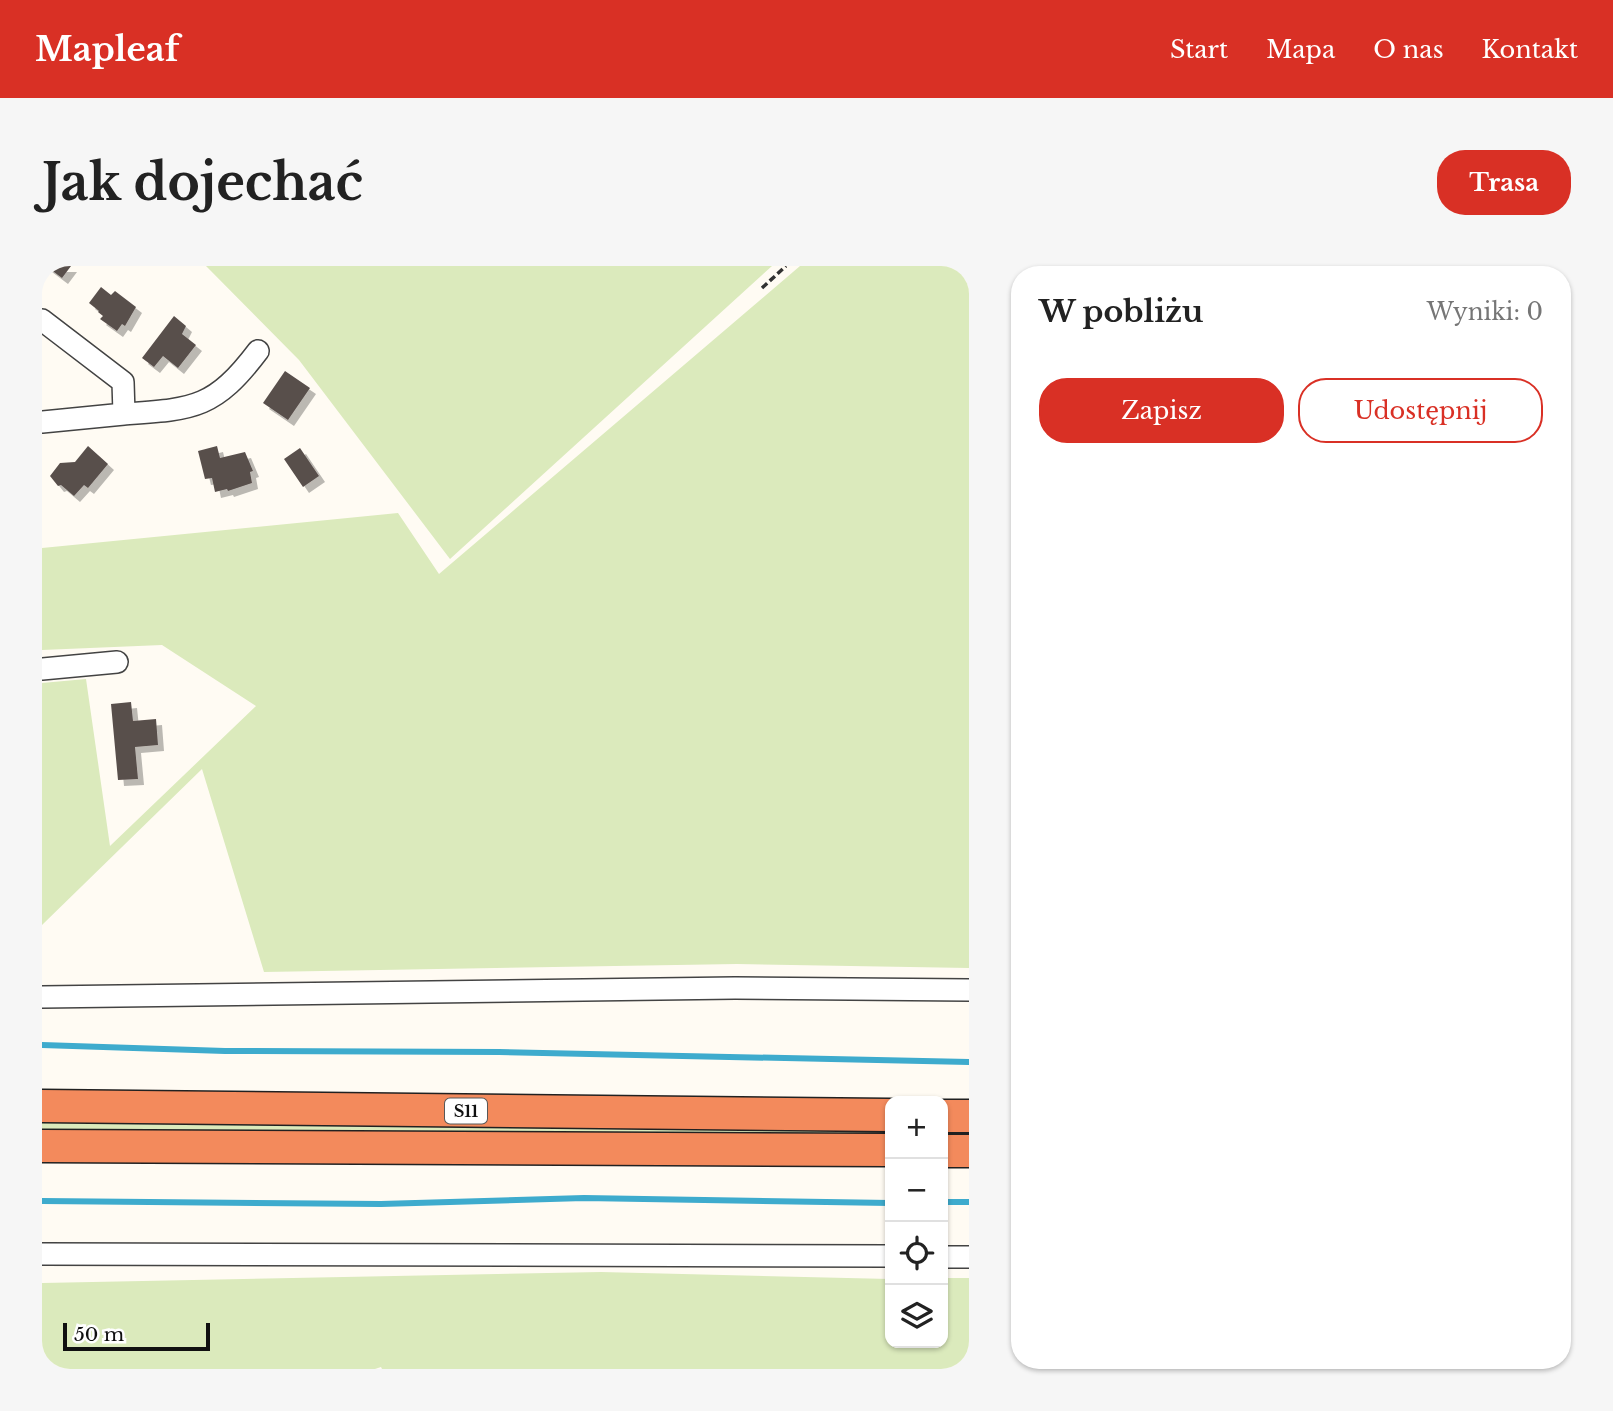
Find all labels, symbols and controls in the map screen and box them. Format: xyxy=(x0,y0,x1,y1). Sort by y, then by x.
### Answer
text: Mapleaf xyxy=(35,29,179,70)
text: Start xyxy=(1170,35,1228,64)
text: Mapa xyxy=(1266,35,1335,64)
text: O nas xyxy=(1373,35,1444,64)
text: Kontakt xyxy=(1482,35,1578,64)
button: Trasa xyxy=(1437,150,1571,215)
text: Jak dojechać xyxy=(42,152,363,213)
text: W pobliżu xyxy=(1039,293,1203,330)
text: Wyniki: 0 xyxy=(1427,298,1543,326)
button: Zapisz xyxy=(1039,378,1284,443)
button: Udostępnij xyxy=(1298,378,1543,443)
map controls xyxy=(885,1096,948,1348)
button: + xyxy=(885,1096,948,1159)
road number: S11 xyxy=(445,1098,487,1124)
button: − xyxy=(885,1159,948,1222)
button: locate xyxy=(885,1222,948,1285)
button: layers xyxy=(885,1285,948,1348)
scale bar xyxy=(63,1320,210,1352)
text: 50 m xyxy=(74,1323,124,1346)

